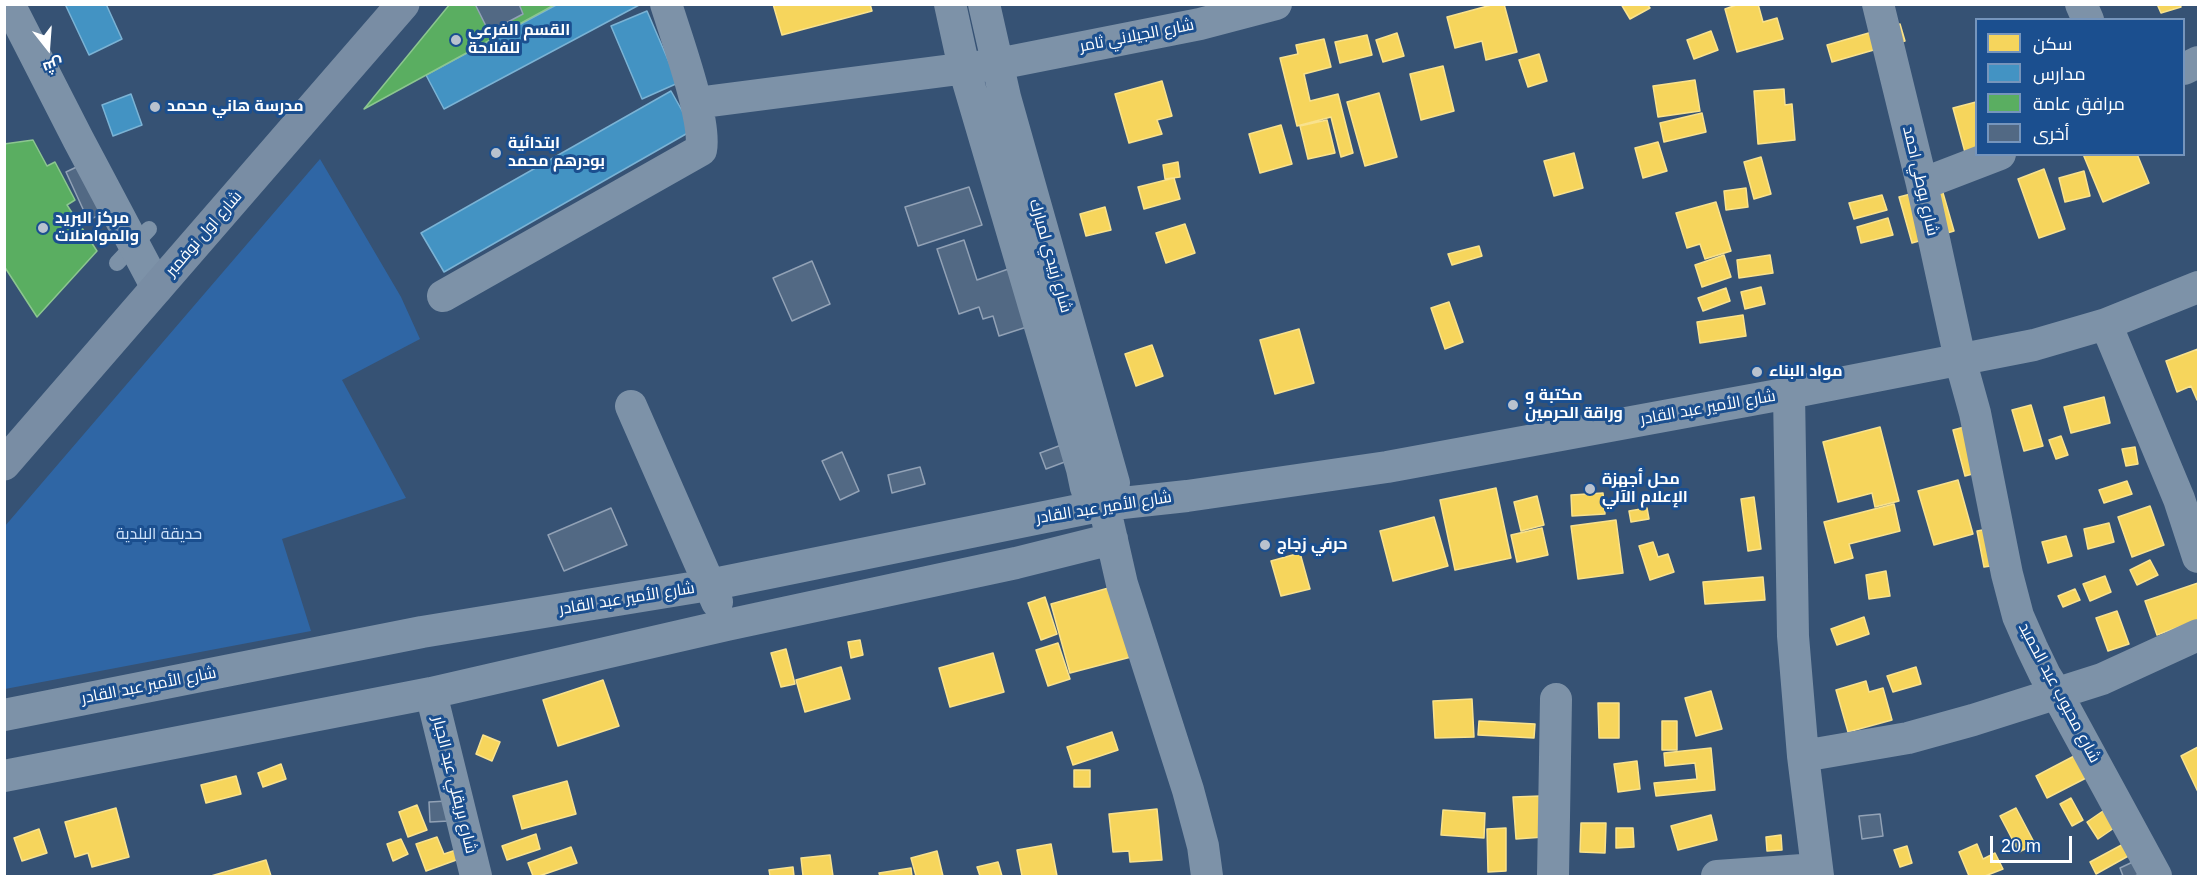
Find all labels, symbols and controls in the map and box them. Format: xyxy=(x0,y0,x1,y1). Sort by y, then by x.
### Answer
street label: شارع الجيلاني ثامر xyxy=(1078,15,1196,57)
north arrow xyxy=(18,18,78,78)
legend xyxy=(1975,18,2185,156)
place label: القسم الفرعي للفلاحة xyxy=(468,21,570,59)
marker: القسم الفرعي للفلاحة xyxy=(449,33,463,47)
text: سكن xyxy=(2033,34,2072,54)
text: ش xyxy=(41,55,66,77)
text: مدارس xyxy=(2033,64,2086,84)
text: مرافق عامة xyxy=(2033,94,2125,114)
place label: مدرسة هاني محمد xyxy=(167,97,304,117)
marker: مدرسة هاني محمد xyxy=(148,100,162,114)
street label: شارع بوطي احمد xyxy=(1898,124,1942,238)
text: أخرى xyxy=(2033,124,2069,144)
place label: ابتدائية بودرهم محمد xyxy=(508,134,605,172)
marker: ابتدائية بودرهم محمد xyxy=(489,146,503,160)
street label: شارع اول نوفمبر xyxy=(162,187,246,281)
street label: شارع زبيدي لمبارك xyxy=(1025,197,1075,315)
place label: مركز البريد والمواصلات xyxy=(55,209,139,247)
marker: مركز البريد والمواصلات xyxy=(36,221,50,235)
place label: مواد البناء xyxy=(1769,362,1843,382)
marker: مواد البناء xyxy=(1750,365,1764,379)
place label: مكتبة و وراقة الحرمين xyxy=(1525,386,1623,424)
street label: شارع الأمير عبد القادر xyxy=(1639,387,1777,429)
marker: مكتبة و وراقة الحرمين xyxy=(1506,398,1520,412)
place label: محل أجهزة الإعلام الآلي xyxy=(1602,470,1688,508)
marker: محل أجهزة الإعلام الآلي xyxy=(1583,482,1597,496)
street label: شارع الأمير عبد القادر xyxy=(1035,488,1173,528)
park label: حديقة البلدية xyxy=(116,525,202,545)
place label: حرفي زجاج xyxy=(1277,535,1348,555)
marker: حرفي زجاج xyxy=(1258,538,1272,552)
street label: شارع الأمير عبد القادر xyxy=(558,579,696,619)
street label: شارع محبوب عبد الحميد xyxy=(2014,620,2104,766)
street label: شارع الأمير عبد القادر xyxy=(80,664,218,708)
street label: شارع بريقلي عبد الجبار xyxy=(428,714,480,856)
scale bar xyxy=(1993,824,2076,862)
text: 20 m xyxy=(2001,836,2041,856)

